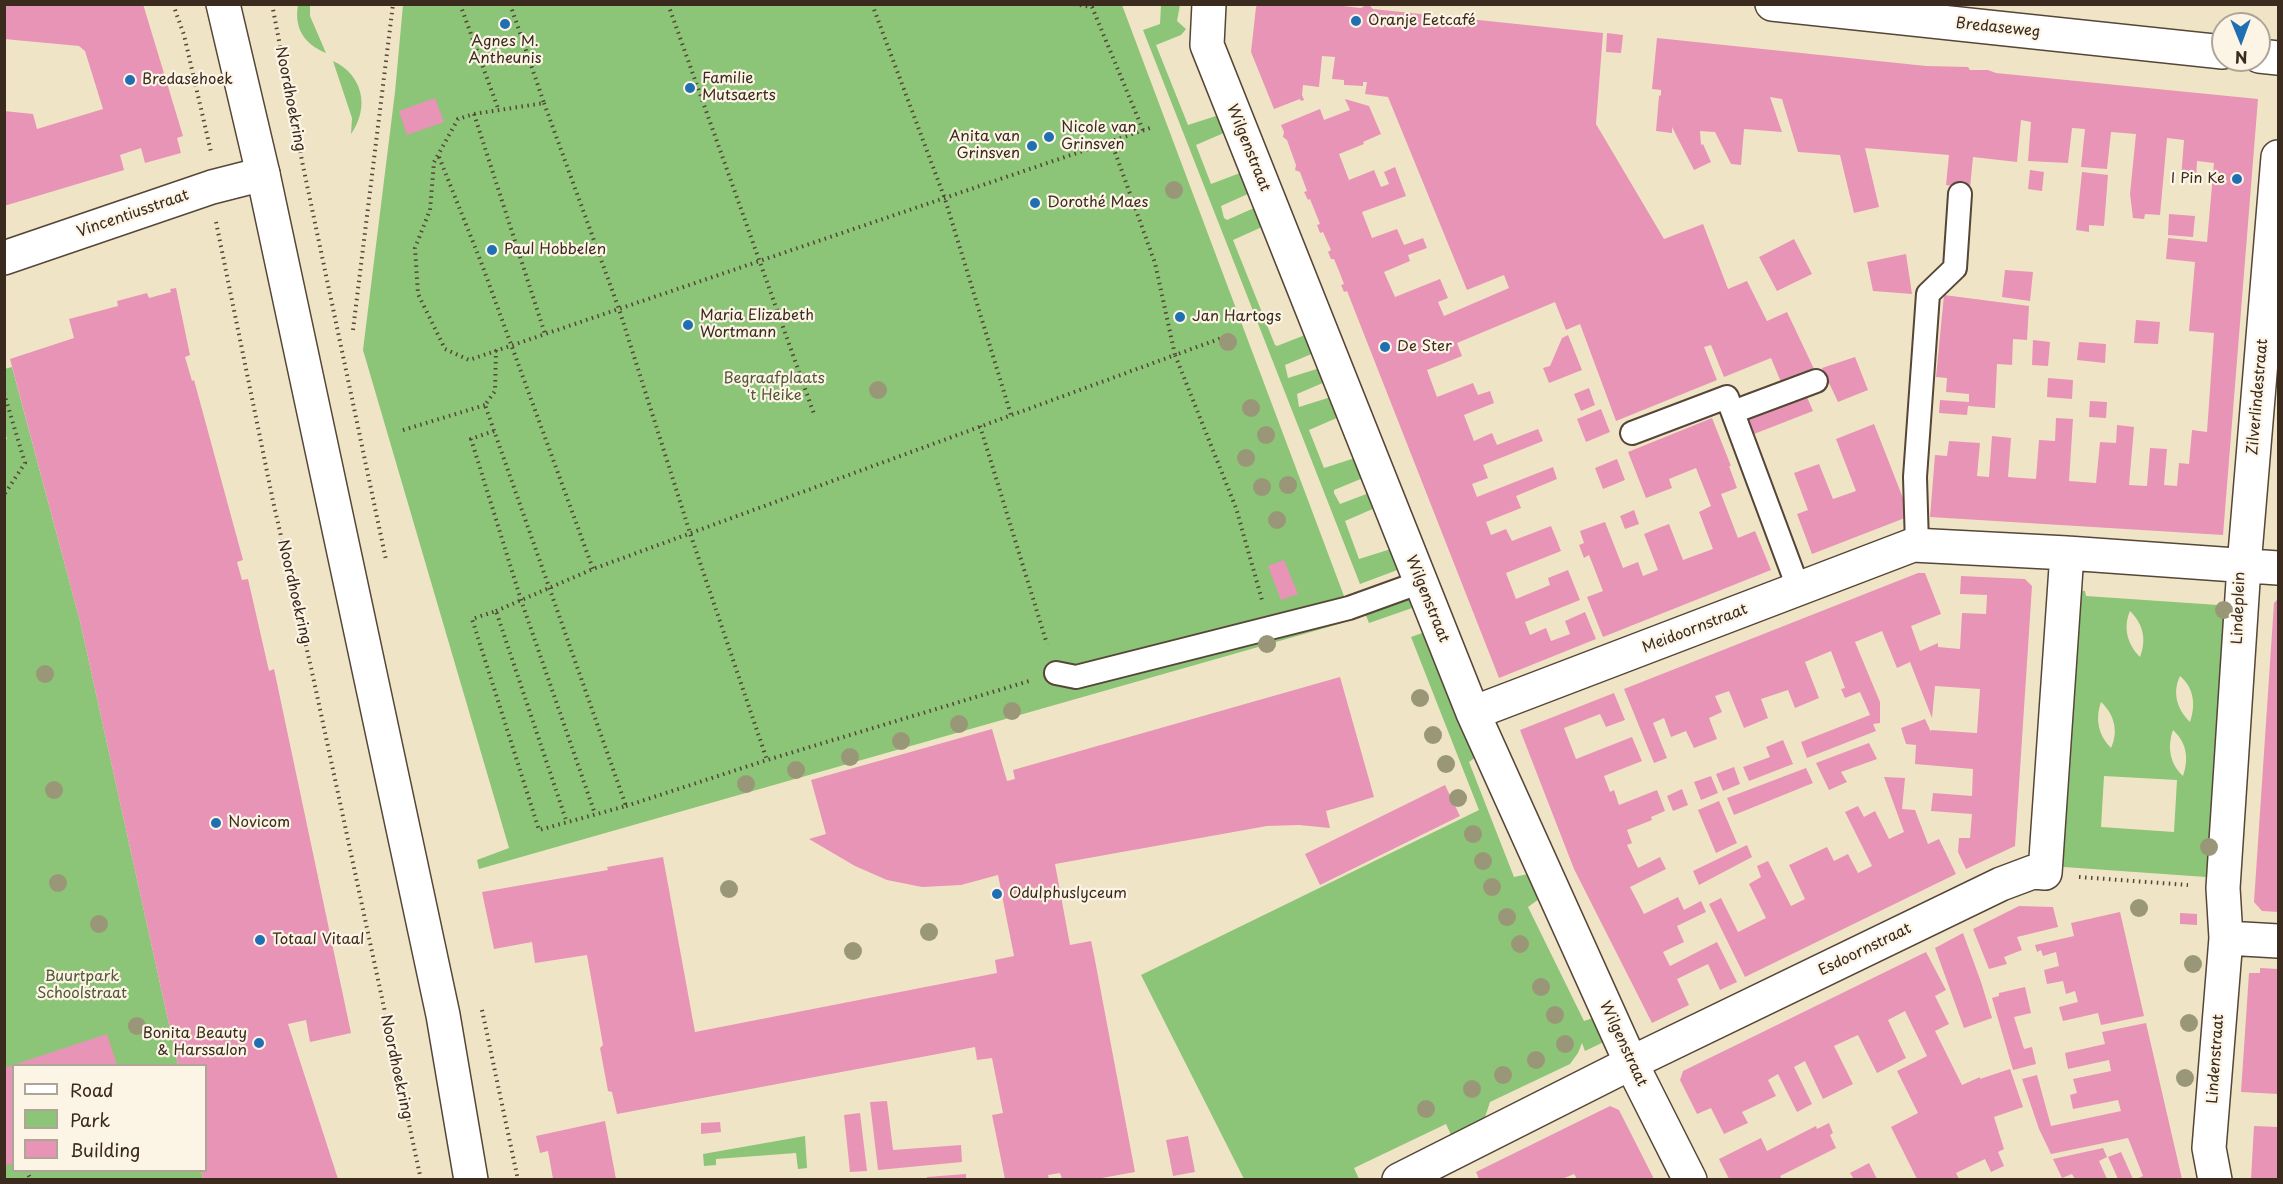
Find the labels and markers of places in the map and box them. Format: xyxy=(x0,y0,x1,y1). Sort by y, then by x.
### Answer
place label: Oranje Eetcafé xyxy=(1368,12,1476,30)
marker: Oranje Eetcafé xyxy=(1349,14,1363,28)
marker: Agnes M. Antheunis xyxy=(498,17,512,31)
place label: Agnes M. Antheunis xyxy=(468,33,542,68)
place label: Familie Mutsaerts xyxy=(702,70,776,105)
place label: Bredasehoek xyxy=(142,71,233,89)
marker: Bredasehoek xyxy=(123,73,137,87)
marker: Familie Mutsaerts xyxy=(683,81,697,95)
place label: Nicole van Grinsven xyxy=(1061,119,1137,154)
place label: Anita van Grinsven xyxy=(949,128,1020,163)
marker: Nicole van Grinsven xyxy=(1042,130,1056,144)
marker: Anita van Grinsven xyxy=(1025,139,1039,153)
place label: I Pin Ke xyxy=(2171,170,2225,188)
marker: I Pin Ke xyxy=(2230,172,2244,186)
place label: Dorothé Maes xyxy=(1047,194,1148,212)
marker: Dorothé Maes xyxy=(1028,196,1042,210)
place label: Paul Hobbelen xyxy=(504,241,606,259)
marker: Paul Hobbelen xyxy=(485,243,499,257)
place label: Maria Elizabeth Wortmann xyxy=(700,307,814,342)
place label: Jan Hartogs xyxy=(1192,308,1281,326)
marker: Jan Hartogs xyxy=(1173,310,1187,324)
marker: Maria Elizabeth Wortmann xyxy=(681,318,695,332)
place label: De Ster xyxy=(1397,338,1452,356)
marker: De Ster xyxy=(1378,340,1392,354)
place label: Novicom xyxy=(228,814,290,832)
marker: Novicom xyxy=(209,816,223,830)
place label: Odulphuslyceum xyxy=(1009,885,1127,903)
marker: Odulphuslyceum xyxy=(990,887,1004,901)
place label: Totaal Vitaal xyxy=(272,931,364,949)
marker: Totaal Vitaal xyxy=(253,933,267,947)
place label: Bonita Beauty & Harssalon xyxy=(143,1025,247,1060)
marker: Bonita Beauty & Harssalon xyxy=(252,1036,266,1050)

